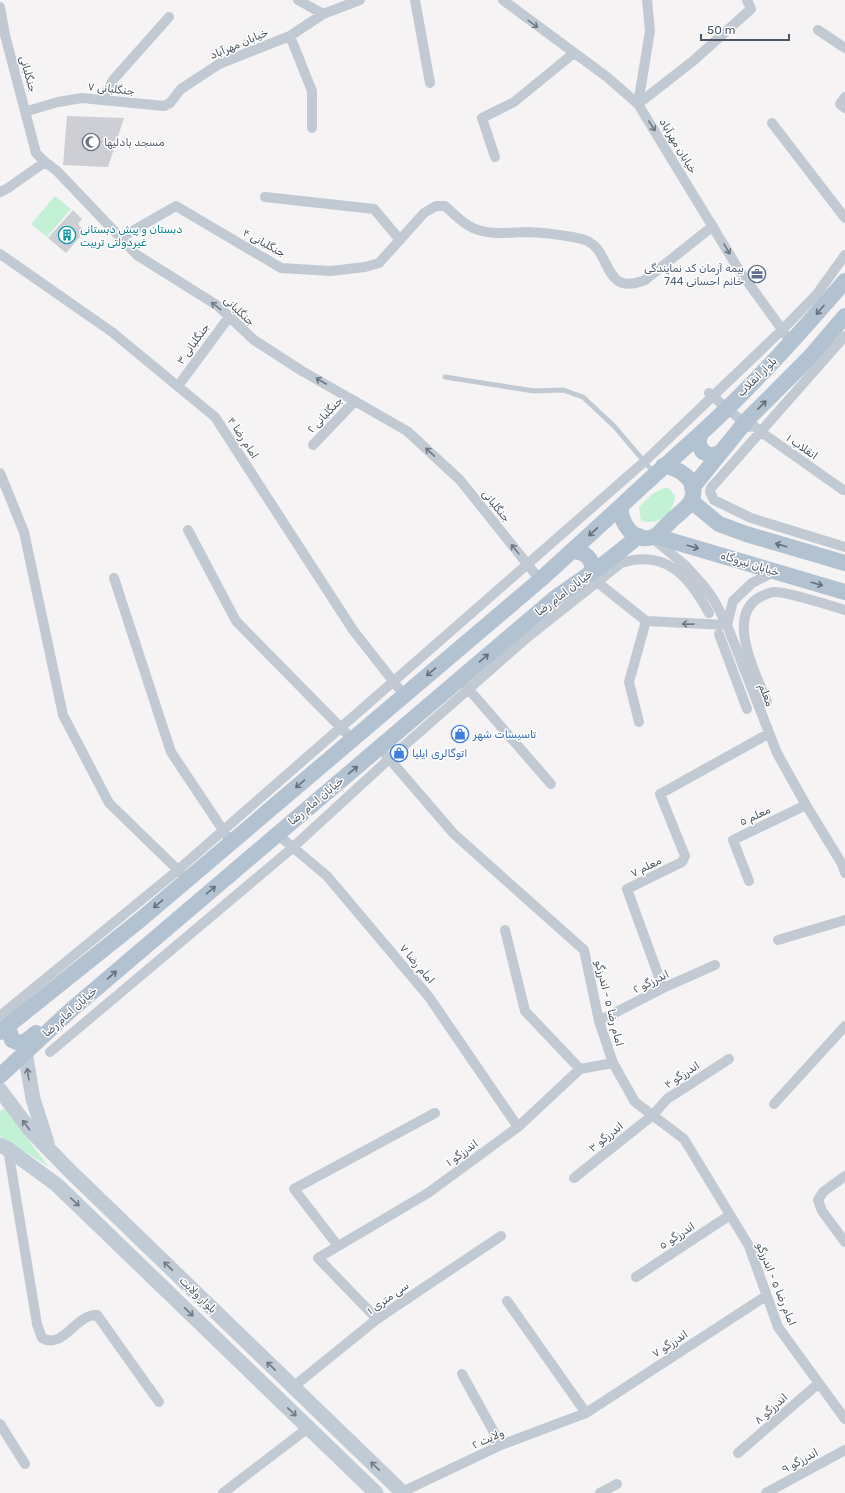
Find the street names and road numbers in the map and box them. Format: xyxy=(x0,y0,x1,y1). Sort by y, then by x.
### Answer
street label: خیابان مهرآباد xyxy=(208,26,270,62)
street label: جنگلبانی xyxy=(17,54,40,94)
street label: جنگلبانی ۷ xyxy=(87,80,135,98)
street label: خیابان مهرآباد xyxy=(656,116,700,176)
street label: جنگلبانی ۴ xyxy=(241,226,288,260)
street label: جنگلبانی xyxy=(221,293,257,329)
street label: جنگلبانی ۳ xyxy=(174,321,212,367)
street label: بلوار انقلاب xyxy=(735,354,780,400)
street label: جنگلبانی ۲ xyxy=(304,394,346,436)
street label: امام رضا ۴ xyxy=(224,415,261,462)
street label: انقلاب ۱ xyxy=(784,432,820,462)
street label: جنگلبانی xyxy=(479,487,513,525)
street label: خیابان نیروگاه xyxy=(719,549,781,580)
street label: خیابان امام رضا xyxy=(533,567,596,620)
street label: معلم xyxy=(755,682,776,709)
street label: خیابان امام رضا xyxy=(286,774,347,829)
street label: معلم ۵ xyxy=(737,803,773,830)
street label: معلم ۷ xyxy=(628,854,664,881)
street label: امام رضا ۷ xyxy=(396,942,437,987)
street label: امام رضا ۵ - اندرزگو xyxy=(591,958,626,1048)
street label: اندرزگو ۲ xyxy=(631,968,672,997)
street label: خیابان امام رضا xyxy=(40,984,101,1041)
street label: اندرزگو ۴ xyxy=(662,1059,703,1092)
street label: اندرزگو ۳ xyxy=(586,1119,626,1155)
street label: اندرزگو ۱ xyxy=(443,1137,481,1170)
street label: اندرزگو ۵ xyxy=(657,1220,698,1253)
street label: امام رضا ۵ - اندرزگو xyxy=(752,1241,799,1328)
street label: بلوار ولایت xyxy=(176,1274,219,1317)
street label: سی متری ۱ xyxy=(365,1279,411,1317)
street label: اندرزگو ۷ xyxy=(650,1328,691,1361)
street label: اندرزگو ۸ xyxy=(752,1391,791,1428)
street label: ولایت ۲ xyxy=(470,1426,506,1453)
street label: اندرزگو ۹ xyxy=(780,1446,821,1477)

